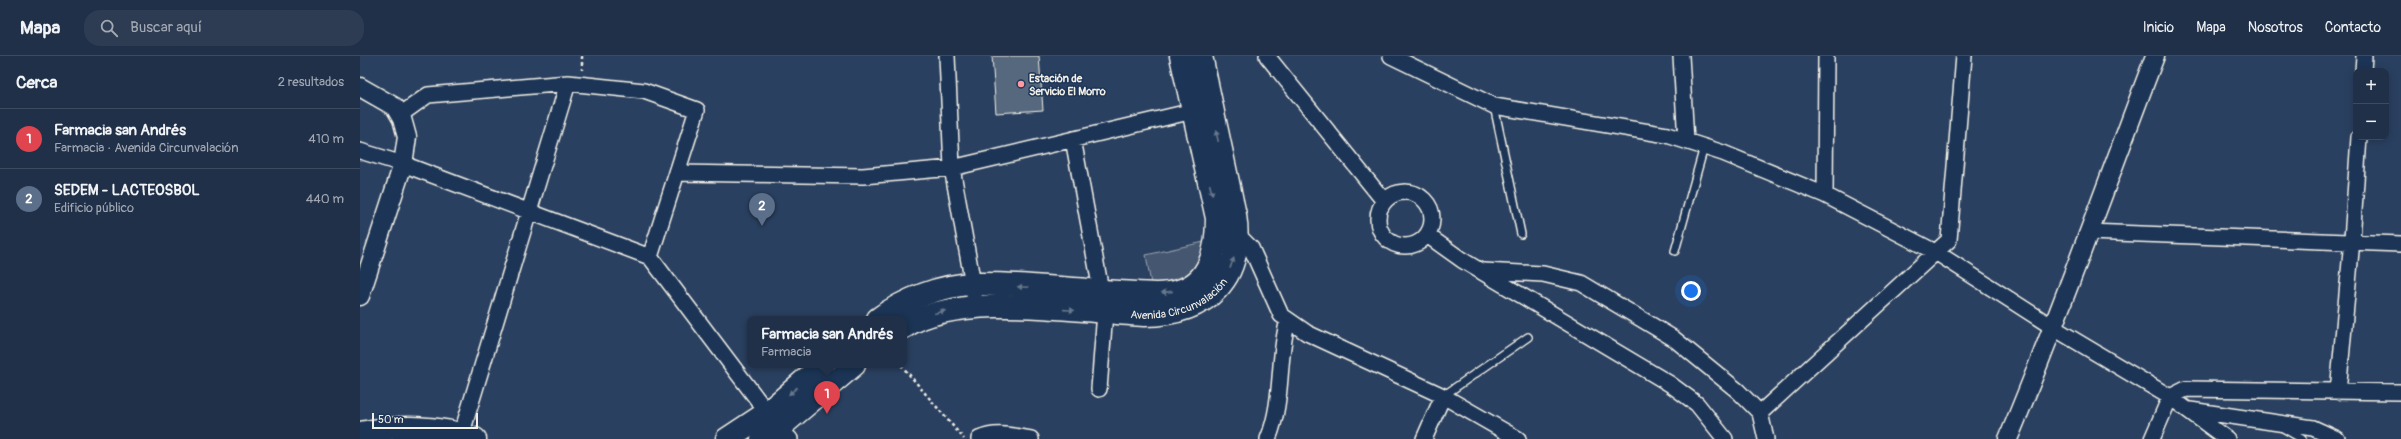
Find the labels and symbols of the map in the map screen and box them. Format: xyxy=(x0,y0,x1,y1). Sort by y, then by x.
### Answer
place label: Estación de Servicio El Morro xyxy=(1029,72,1106,98)
marker: Estación de Servicio El Morro xyxy=(1016,79,1026,89)
one-way arrow xyxy=(1214,129,1220,142)
one-way arrow xyxy=(1208,183,1214,196)
pin: 2 xyxy=(749,193,775,226)
one-way arrow xyxy=(1230,256,1236,268)
street label: Avenida Circunvalación xyxy=(1130,275,1230,322)
your location xyxy=(1681,281,1701,301)
one-way arrow xyxy=(1017,283,1029,290)
one-way arrow xyxy=(1161,289,1173,295)
one-way arrow xyxy=(1063,306,1075,313)
one-way arrow xyxy=(934,309,946,315)
pin: 1 xyxy=(814,381,840,414)
one-way arrow xyxy=(787,386,798,395)
scale bar xyxy=(372,411,478,430)

